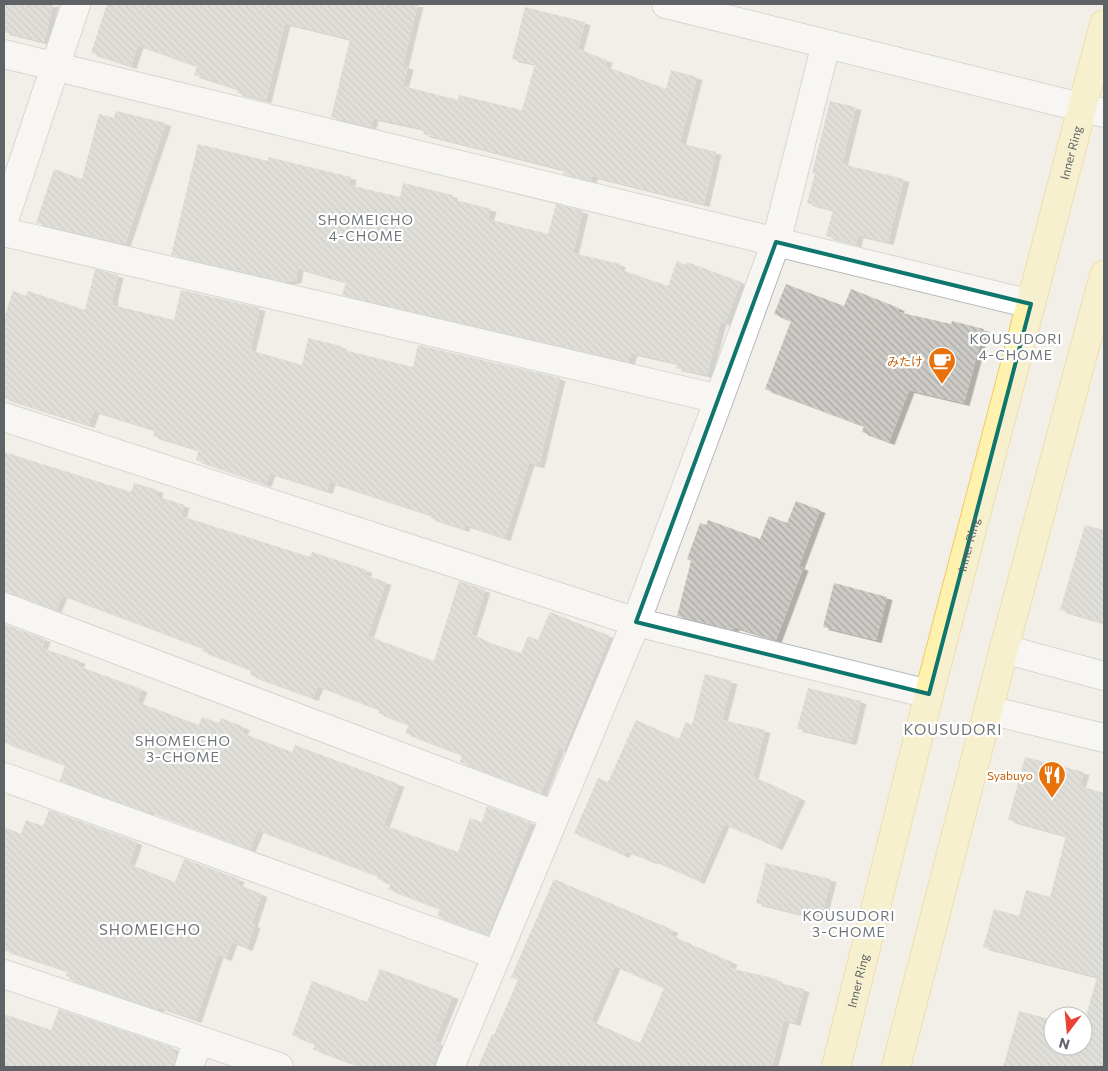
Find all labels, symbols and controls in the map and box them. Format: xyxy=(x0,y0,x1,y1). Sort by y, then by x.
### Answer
street label: Inner Ring xyxy=(1057,124,1084,181)
district label: SHOMEICHO 4-CHOME xyxy=(318,211,414,244)
district label: KOUSUDORI 4-CHOME xyxy=(969,330,1063,363)
cafe icon: みたけ xyxy=(927,346,957,385)
place label: みたけ xyxy=(887,354,923,368)
street label: Inner Ring xyxy=(954,516,982,573)
district label: KOUSUDORI xyxy=(903,720,1003,738)
district label: SHOMEICHO 3-CHOME xyxy=(135,732,231,765)
restaurant icon: Syabuyo xyxy=(1037,760,1067,799)
place label: Syabuyo xyxy=(987,768,1033,782)
district label: KOUSUDORI 3-CHOME xyxy=(802,907,896,940)
district label: SHOMEICHO xyxy=(99,920,201,938)
street label: Inner Ring xyxy=(844,952,871,1009)
north arrow xyxy=(1043,1006,1093,1056)
text: N xyxy=(1057,1034,1072,1054)

